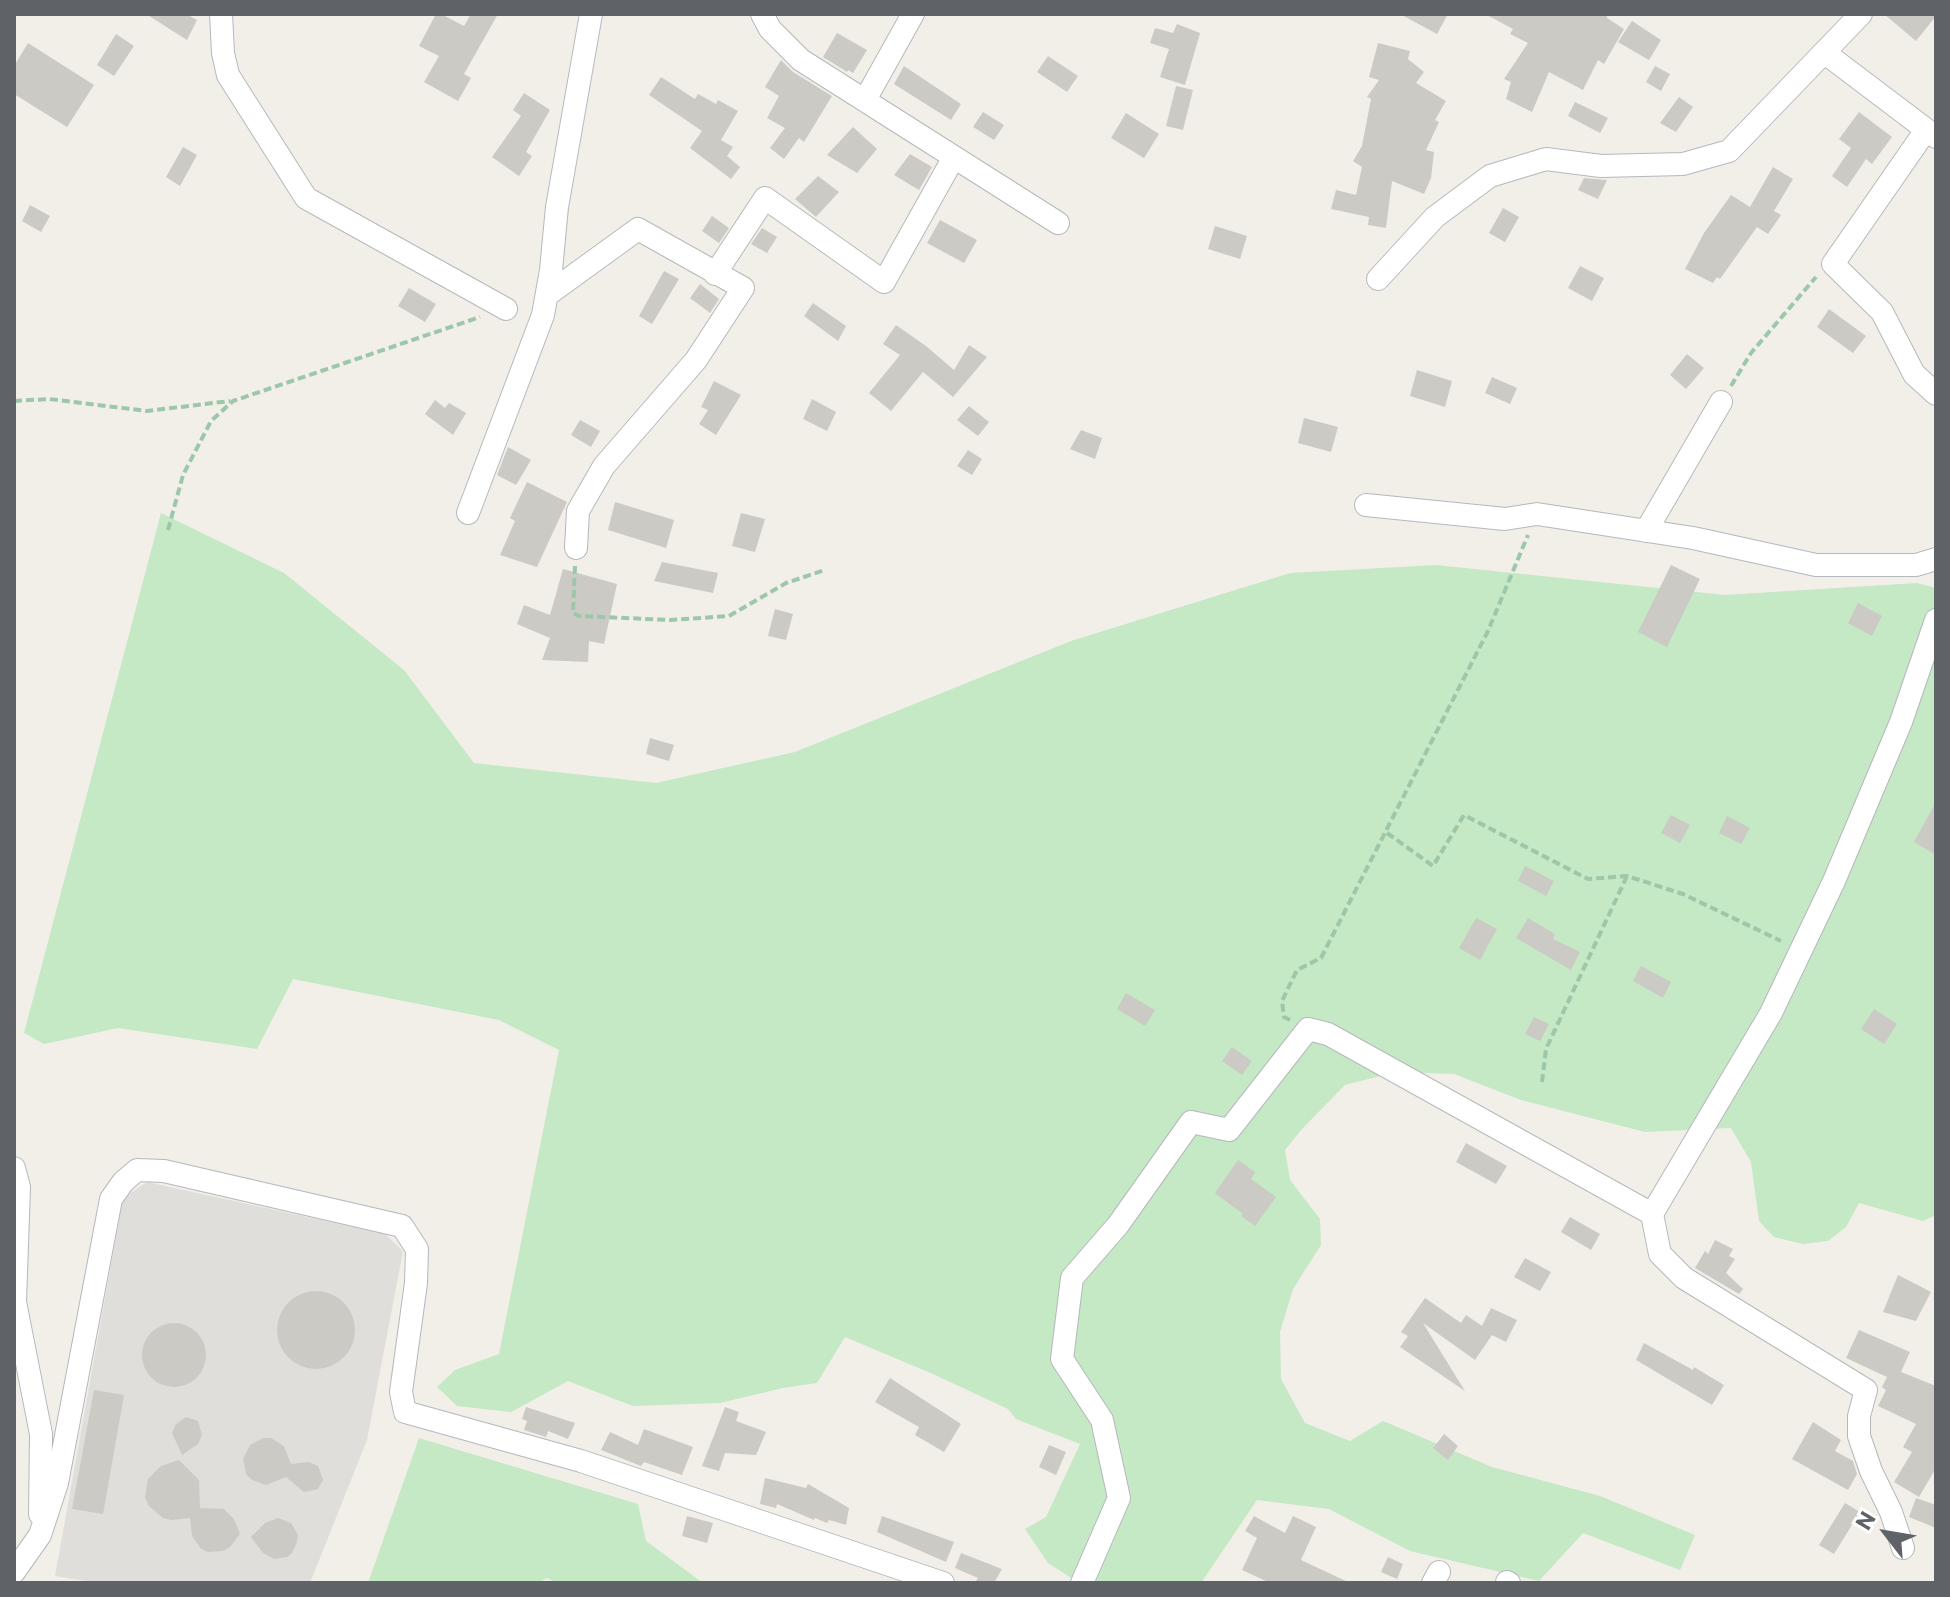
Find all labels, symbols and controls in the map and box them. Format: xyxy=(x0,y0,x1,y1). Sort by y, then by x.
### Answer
north arrow xyxy=(1846,1493,1926,1573)
text: N xyxy=(1849,1506,1881,1534)

